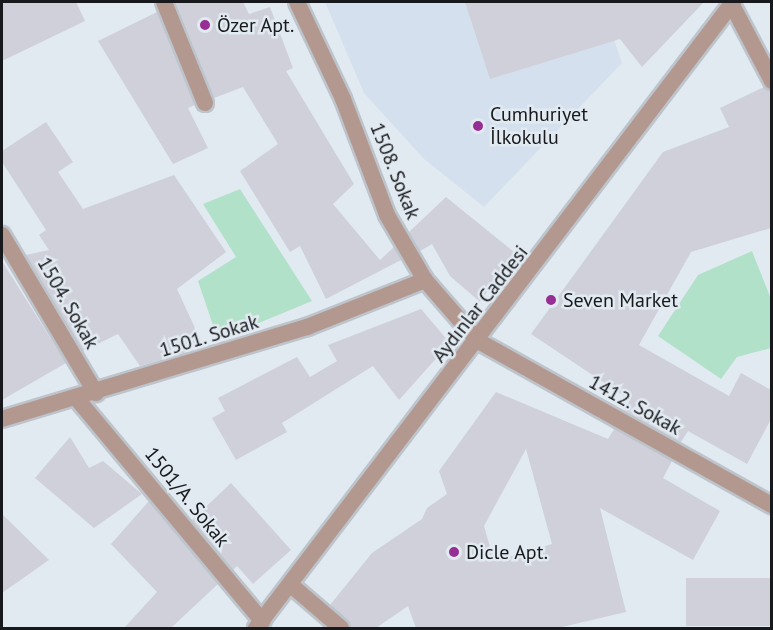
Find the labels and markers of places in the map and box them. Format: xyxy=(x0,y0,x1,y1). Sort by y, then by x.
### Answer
place label: Özer Apt. xyxy=(217,13,295,37)
marker: Özer Apt. xyxy=(198,18,212,32)
place label: Cumhuriyet İlkokulu xyxy=(490,102,588,149)
marker: Cumhuriyet İlkokulu xyxy=(471,119,485,133)
place label: Seven Market xyxy=(563,288,678,312)
marker: Seven Market xyxy=(544,293,558,307)
place label: Dicle Apt. xyxy=(466,540,549,564)
marker: Dicle Apt. xyxy=(447,545,461,559)

